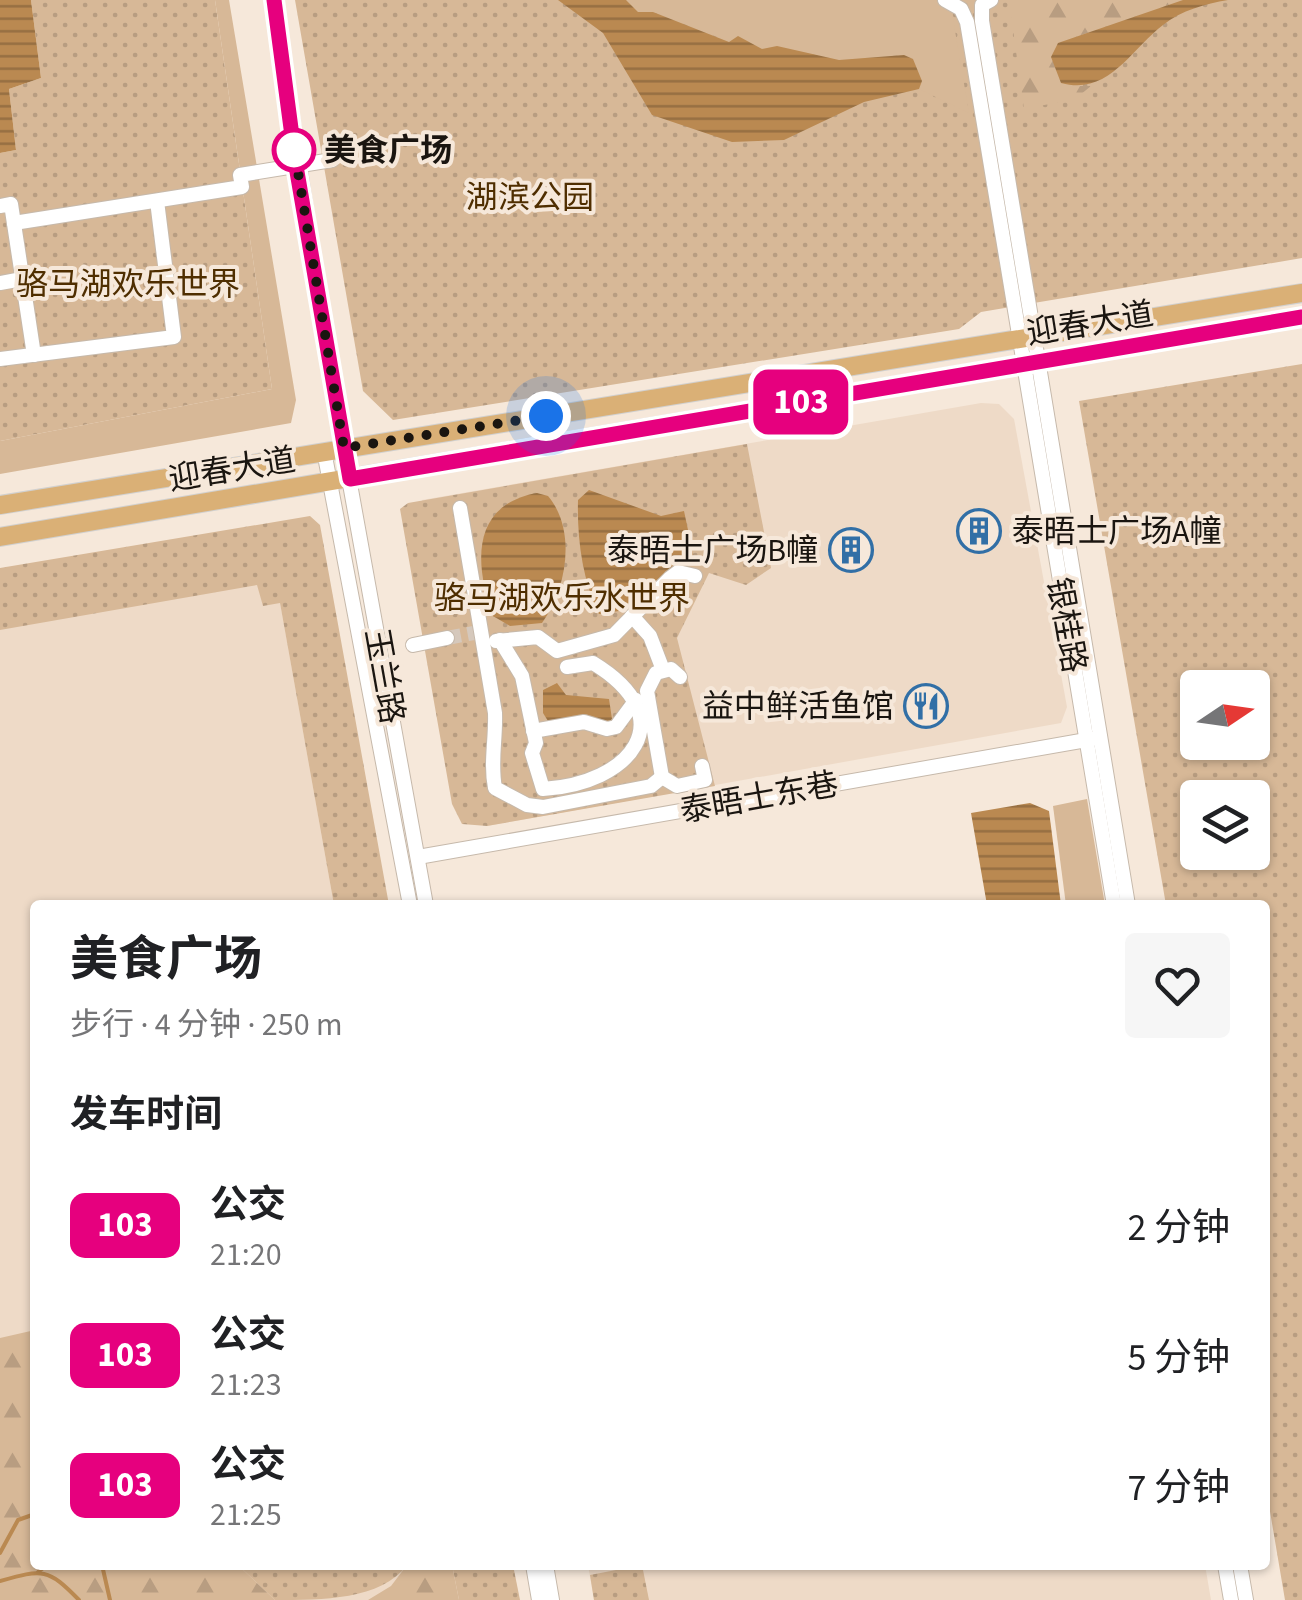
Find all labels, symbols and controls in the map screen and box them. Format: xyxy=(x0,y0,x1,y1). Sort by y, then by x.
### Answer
place label: 美食广场 xyxy=(324,128,452,174)
marker: 美食广场 xyxy=(273,129,315,171)
park label: 湖滨公园 xyxy=(466,175,594,221)
park label: 骆马湖欢乐世界 xyxy=(16,262,240,308)
street label: 迎春大道 xyxy=(1023,291,1157,357)
line badge: 103 xyxy=(744,370,858,434)
text: 103 xyxy=(773,377,829,427)
your location xyxy=(521,391,571,441)
street label: 迎春大道 xyxy=(165,437,299,503)
building icon: 泰晤士广场A幢 xyxy=(956,508,1002,554)
place label: 泰晤士广场A幢 xyxy=(1012,509,1221,555)
building icon: 泰晤士广场B幢 xyxy=(828,527,874,573)
place label: 泰晤士广场B幢 xyxy=(607,528,818,574)
street label: 银桂路 xyxy=(1035,574,1097,676)
park label: 骆马湖欢乐水世界 xyxy=(434,576,690,622)
street label: 玉兰路 xyxy=(353,625,415,727)
north arrow xyxy=(1180,670,1270,760)
map controls xyxy=(1180,670,1270,870)
restaurant icon: 益中鲜活鱼馆 xyxy=(903,683,949,729)
place label: 益中鲜活鱼馆 xyxy=(702,684,894,730)
street label: 泰晤士东巷 xyxy=(676,761,842,835)
button: layers xyxy=(1180,780,1270,870)
text: 美食广场 xyxy=(70,926,262,994)
button: heart xyxy=(1125,933,1230,1038)
text: 步行 · 4 分钟 · 250 m xyxy=(70,1002,342,1048)
text: 发车时间 xyxy=(70,1088,222,1142)
text: 公交 xyxy=(210,1178,286,1232)
text: 103 xyxy=(97,1200,153,1250)
text: 2 分钟 xyxy=(1128,1201,1230,1255)
text: 21:20 xyxy=(210,1232,282,1278)
text: 公交 xyxy=(210,1308,286,1362)
text: 103 xyxy=(97,1330,153,1380)
text: 5 分钟 xyxy=(1128,1331,1230,1385)
text: 21:23 xyxy=(210,1362,282,1408)
text: 公交 xyxy=(210,1438,286,1492)
text: 103 xyxy=(97,1460,153,1510)
text: 7 分钟 xyxy=(1128,1461,1230,1515)
text: 21:25 xyxy=(210,1492,282,1538)

